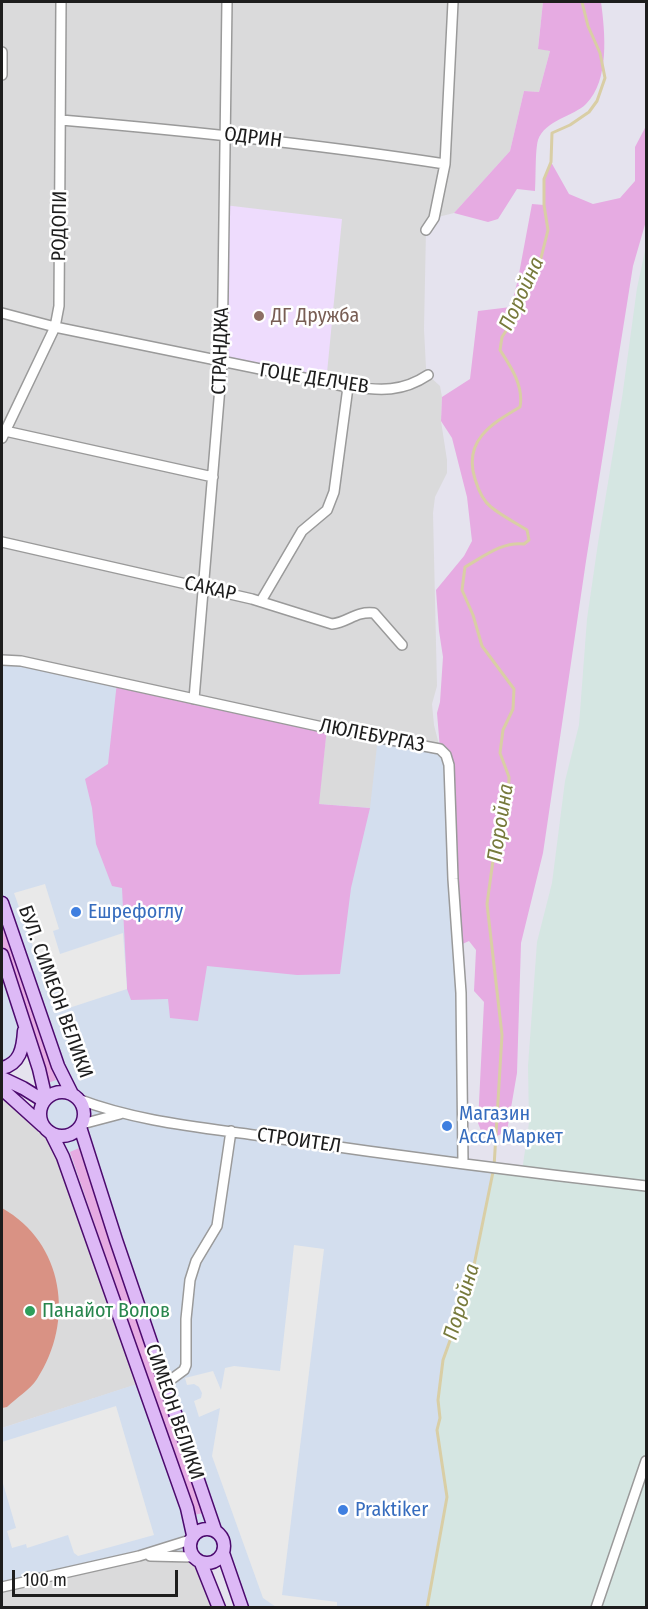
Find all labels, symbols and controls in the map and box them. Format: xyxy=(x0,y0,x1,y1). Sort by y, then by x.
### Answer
street label: ОДРИН xyxy=(223,123,283,153)
street label: РОДОПИ xyxy=(47,190,73,262)
water label: Поройна xyxy=(494,253,550,335)
place label: ДГ Дружба xyxy=(271,304,359,328)
street label: СТРАНДЖА xyxy=(207,307,235,395)
marker: ДГ Дружба xyxy=(252,309,266,323)
street label: ГОЦЕ ДЕЛЧЕВ xyxy=(258,359,370,399)
street label: САКАР xyxy=(182,571,238,607)
street label: ЛЮЛЕБУРГАЗ xyxy=(318,714,426,758)
water label: Поройна xyxy=(482,782,520,864)
place label: Ешрефоглу xyxy=(88,900,183,924)
street label: БУЛ. СИМЕОН ВЕЛИКИ xyxy=(13,902,97,1082)
marker: Ешрефоглу xyxy=(69,905,83,919)
place label: Магазин АссА Маркет xyxy=(459,1102,563,1149)
marker: Магазин АссА Маркет xyxy=(440,1119,454,1133)
street label: СТРОИТЕЛ xyxy=(255,1123,343,1159)
water label: Поройна xyxy=(438,1261,486,1343)
place label: Панайот Волов xyxy=(42,1299,170,1323)
marker: Панайот Волов xyxy=(23,1304,37,1318)
street label: СИМЕОН ВЕЛИКИ xyxy=(140,1341,208,1483)
place label: Praktiker xyxy=(355,1498,428,1522)
marker: Praktiker xyxy=(336,1503,350,1517)
scale bar xyxy=(15,1558,182,1596)
text: 100 m xyxy=(23,1569,67,1591)

